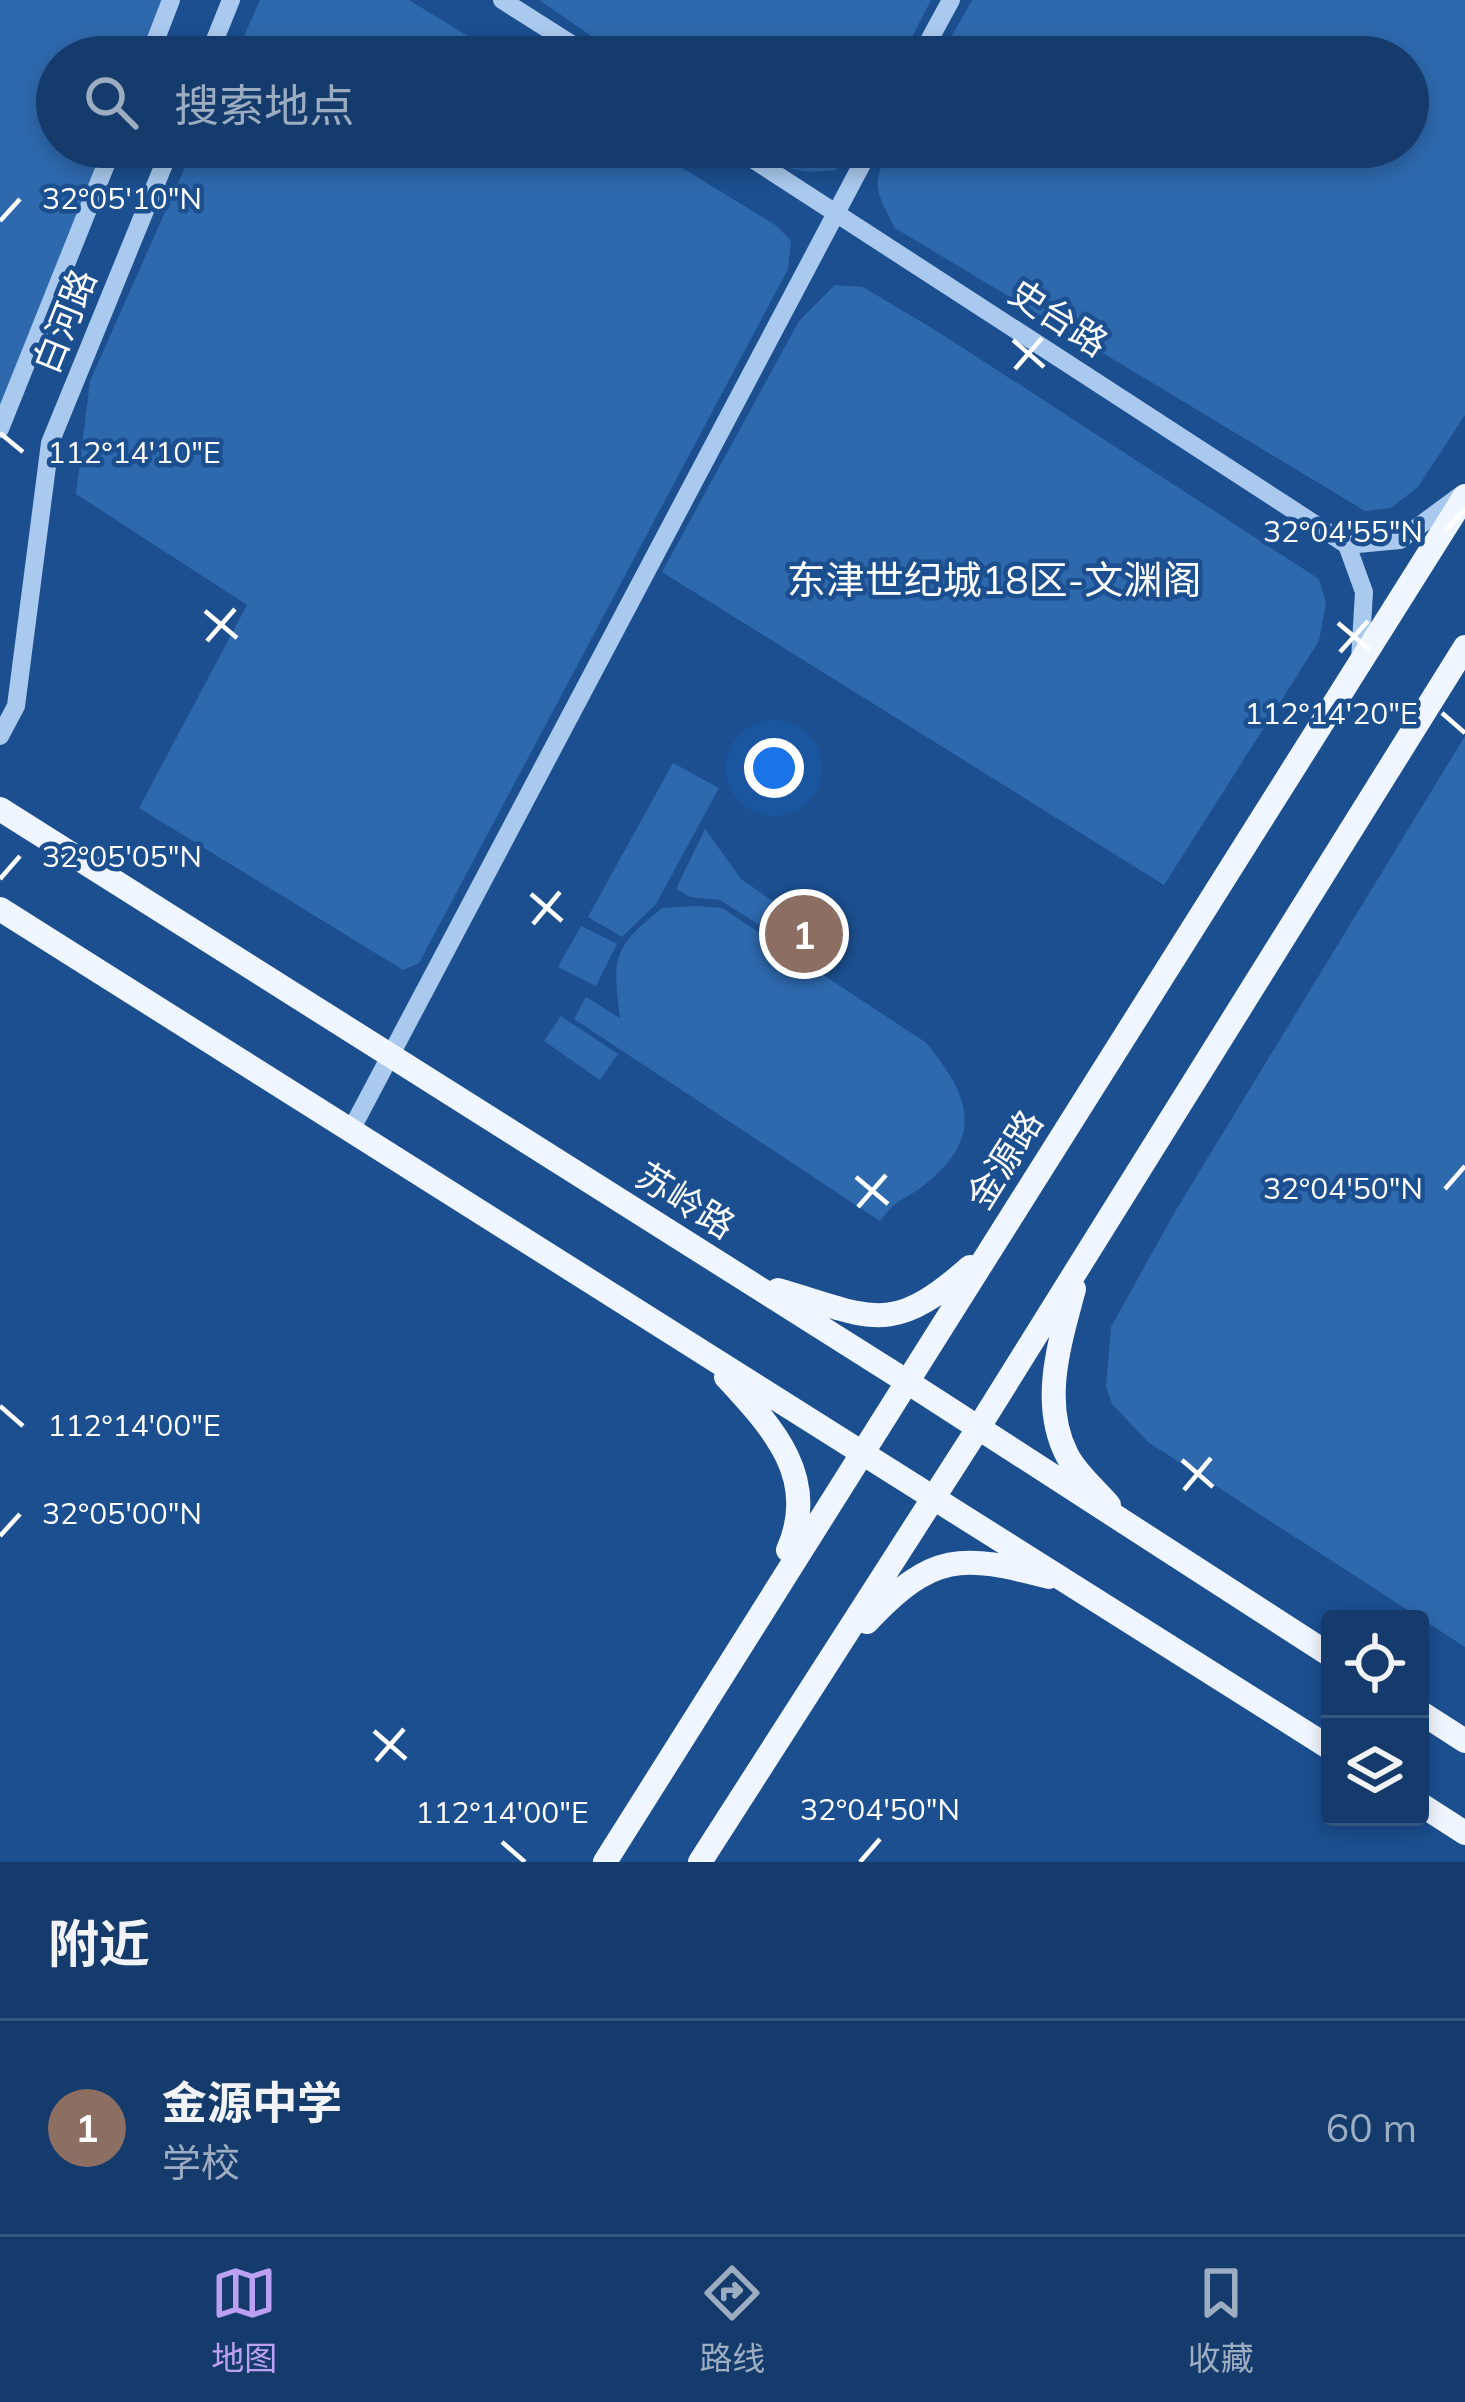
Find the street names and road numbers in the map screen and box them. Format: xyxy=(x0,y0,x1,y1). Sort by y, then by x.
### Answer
street label: 白河路 xyxy=(23,262,105,380)
street label: 史台路 xyxy=(1001,269,1117,365)
street label: 金源路 xyxy=(956,1101,1052,1217)
street label: 苏岭路 xyxy=(628,1152,744,1248)

